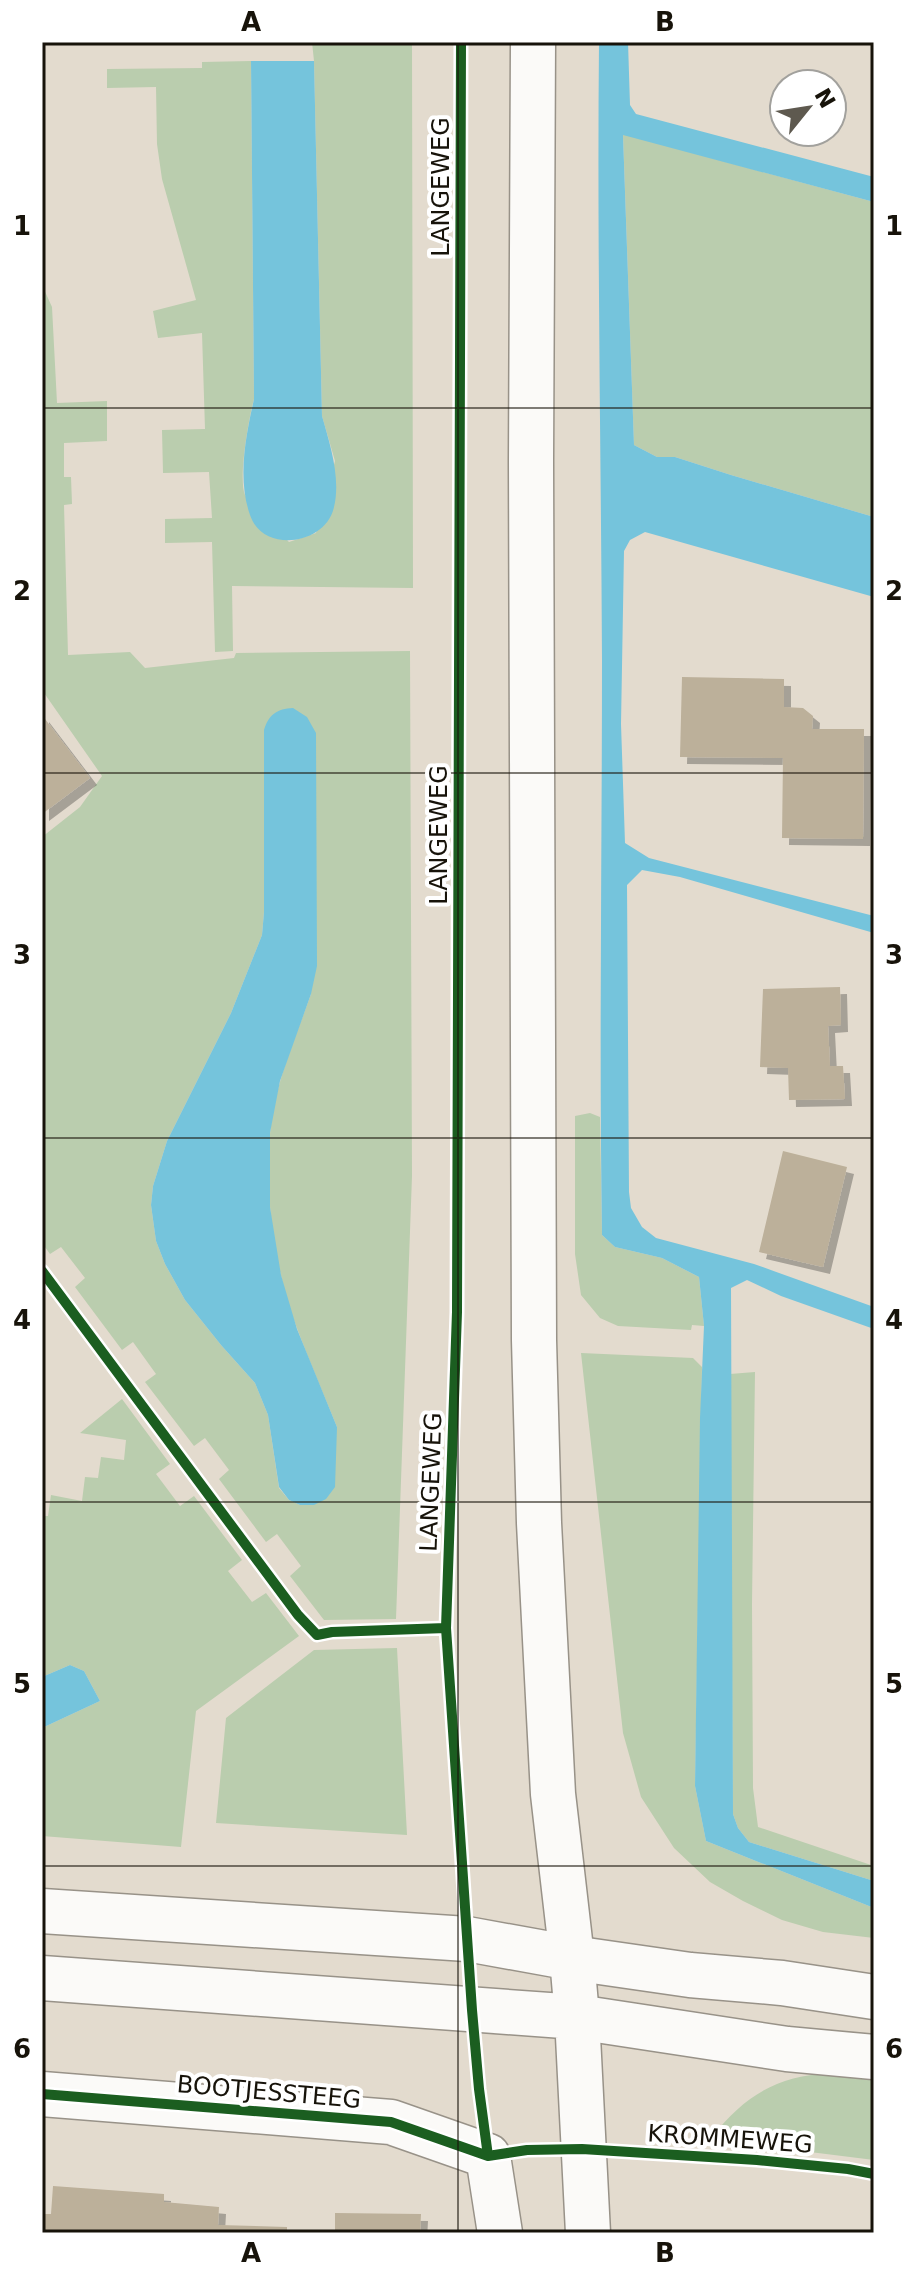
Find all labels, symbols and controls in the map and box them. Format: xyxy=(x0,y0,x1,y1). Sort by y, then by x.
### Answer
text: A xyxy=(241,7,261,37)
text: B xyxy=(655,7,675,37)
north arrow xyxy=(768,68,848,148)
text: N xyxy=(809,84,840,112)
street label: LANGEWEG xyxy=(427,117,455,257)
text: 1 xyxy=(13,211,31,241)
text: 1 xyxy=(885,211,903,241)
text: 2 xyxy=(13,576,31,606)
text: 2 xyxy=(885,576,903,606)
street label: LANGEWEG xyxy=(425,765,453,905)
text: 3 xyxy=(13,940,31,970)
text: 3 xyxy=(885,940,903,970)
text: 4 xyxy=(13,1305,31,1335)
text: 4 xyxy=(885,1305,903,1335)
street label: LANGEWEG xyxy=(415,1412,447,1552)
text: 5 xyxy=(13,1669,31,1699)
text: 5 xyxy=(885,1669,903,1699)
text: 6 xyxy=(13,2034,31,2064)
text: 6 xyxy=(885,2034,903,2064)
street label: BOOTJESSTEEG xyxy=(176,2070,362,2114)
street label: KROMMEWEG xyxy=(647,2119,813,2159)
text: A xyxy=(241,2238,261,2268)
text: B xyxy=(655,2238,675,2268)

